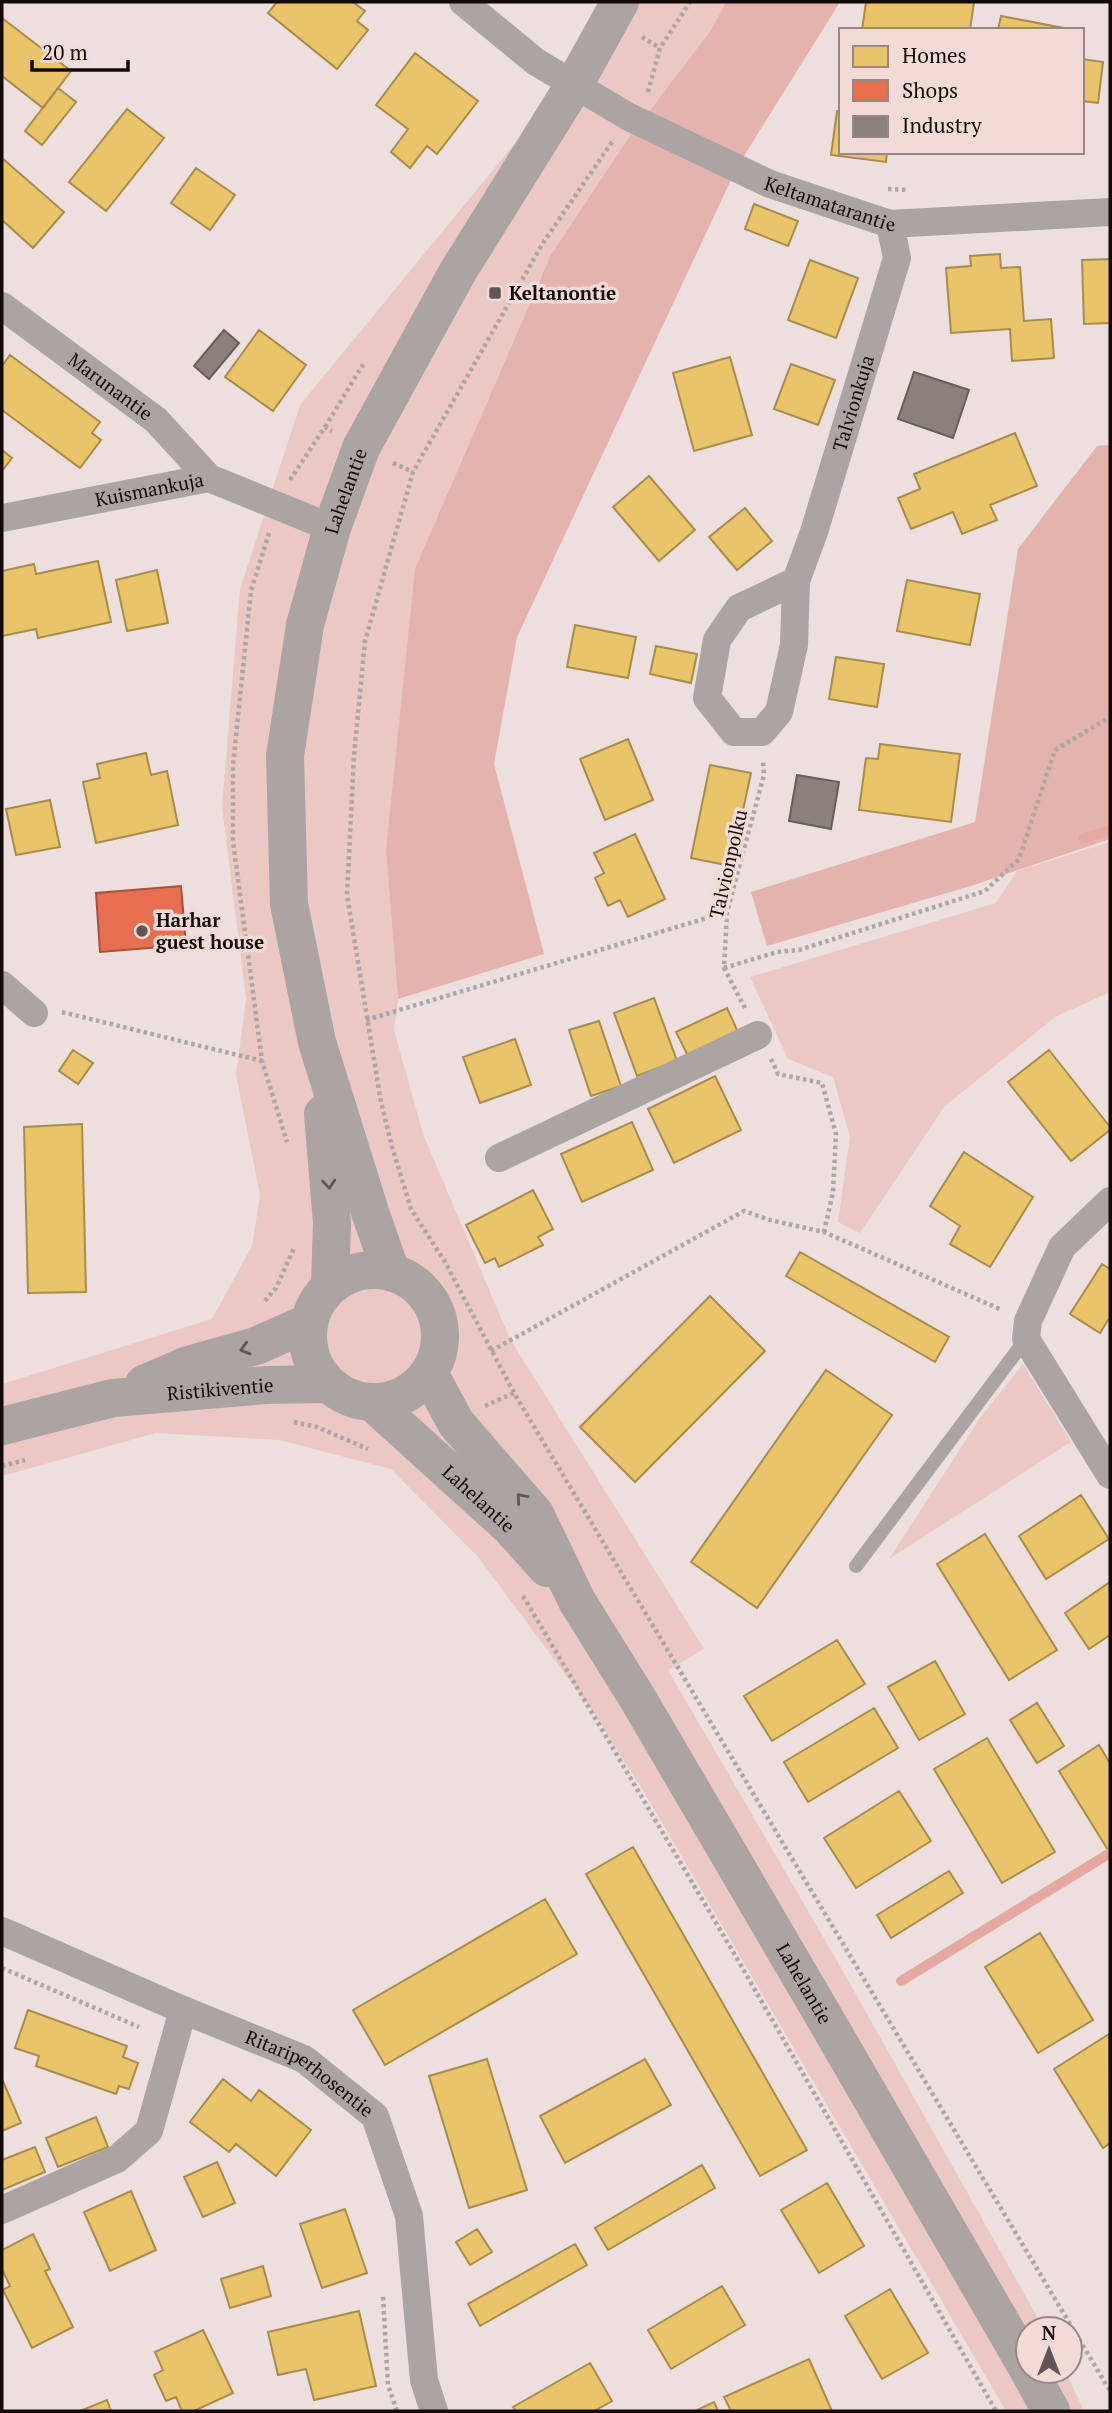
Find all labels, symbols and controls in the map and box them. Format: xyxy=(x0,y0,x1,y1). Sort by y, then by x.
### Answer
scale bar xyxy=(32,28,128,72)
legend xyxy=(839,28,1084,154)
text: 20 m xyxy=(42,38,88,66)
text: Homes xyxy=(902,41,967,69)
text: Shops xyxy=(902,76,958,104)
text: Industry xyxy=(902,111,982,139)
street label: Keltamatarantie xyxy=(762,170,896,236)
place label: Keltanontie xyxy=(509,280,616,305)
marker: Keltanontie xyxy=(487,285,503,301)
street label: Marunantie xyxy=(64,346,158,425)
street label: Talvionkuja xyxy=(826,351,879,454)
street label: Lahelantie xyxy=(318,444,372,537)
street label: Kuismankuja xyxy=(93,466,206,512)
street label: Talvionpolku xyxy=(703,807,752,921)
place label: Harhar guest house xyxy=(156,907,264,954)
marker: Harhar guest house xyxy=(134,923,150,939)
one-way arrow xyxy=(321,1178,336,1189)
one-way arrow xyxy=(239,1341,251,1355)
street label: Ristikiventie xyxy=(166,1372,274,1405)
street label: Lahelantie xyxy=(437,1459,521,1538)
one-way arrow xyxy=(517,1493,529,1506)
street label: Lahelantie xyxy=(772,1938,838,2028)
street label: Ritariperhosentie xyxy=(242,2024,379,2122)
north arrow xyxy=(1014,2315,1084,2385)
text: N xyxy=(1042,2320,1057,2345)

